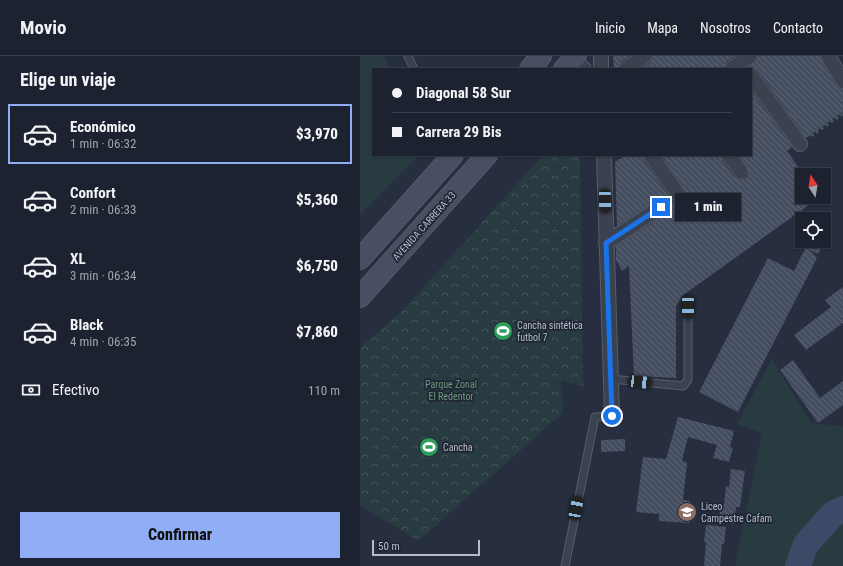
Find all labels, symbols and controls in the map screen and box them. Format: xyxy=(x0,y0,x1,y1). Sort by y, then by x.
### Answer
text: Movio xyxy=(20,16,67,39)
text: Inicio xyxy=(595,20,625,36)
text: Mapa xyxy=(647,20,678,36)
text: Nosotros xyxy=(700,20,751,36)
text: Contacto xyxy=(773,20,823,36)
text: Elige un viaje xyxy=(20,69,116,90)
text: Diagonal 58 Sur xyxy=(416,84,511,102)
icon: car xyxy=(22,116,58,152)
text: Económico xyxy=(70,118,136,136)
text: Carrera 29 Bis xyxy=(416,123,501,141)
text: $3,970 xyxy=(296,125,338,143)
text: 1 min · 06:32 xyxy=(70,136,136,151)
north arrow xyxy=(795,168,831,204)
map controls xyxy=(795,168,831,248)
icon: car xyxy=(22,182,58,218)
text: Confort xyxy=(70,184,116,202)
street label: AVENIDA CARRERA 33 xyxy=(390,189,458,263)
car xyxy=(599,189,611,213)
text: $5,360 xyxy=(296,191,338,209)
callout: 1 min xyxy=(675,193,741,221)
route end xyxy=(652,198,670,216)
text: 1 min xyxy=(694,199,722,214)
text: 2 min · 06:33 xyxy=(70,202,136,217)
button: locate xyxy=(795,212,831,248)
icon: car xyxy=(22,248,58,284)
text: XL xyxy=(70,250,86,268)
text: $6,750 xyxy=(296,257,338,275)
text: 3 min · 06:34 xyxy=(70,268,136,283)
car xyxy=(682,295,694,319)
icon: car xyxy=(22,314,58,350)
text: Black xyxy=(70,316,103,334)
sports icon: Cancha sintética futbol 7 xyxy=(492,320,514,342)
place label: Cancha sintética futbol 7 xyxy=(517,320,583,343)
text: $7,860 xyxy=(296,323,338,341)
text: 4 min · 06:35 xyxy=(70,334,136,349)
car xyxy=(627,375,653,389)
icon: cash xyxy=(20,379,42,401)
park label: Parque Zonal El Redentor xyxy=(425,379,477,402)
text: Efectivo xyxy=(52,381,100,399)
text: 110 m xyxy=(308,383,340,398)
route start xyxy=(603,407,621,425)
sports icon: Cancha xyxy=(418,436,440,458)
place label: Cancha xyxy=(443,442,473,453)
car xyxy=(568,495,584,521)
school or university icon: Liceo Campestre Cafam xyxy=(676,501,698,523)
place label: Liceo Campestre Cafam xyxy=(701,501,772,524)
button: Confirmar xyxy=(20,512,340,558)
scale bar xyxy=(372,538,480,557)
text: 50 m xyxy=(378,540,400,553)

